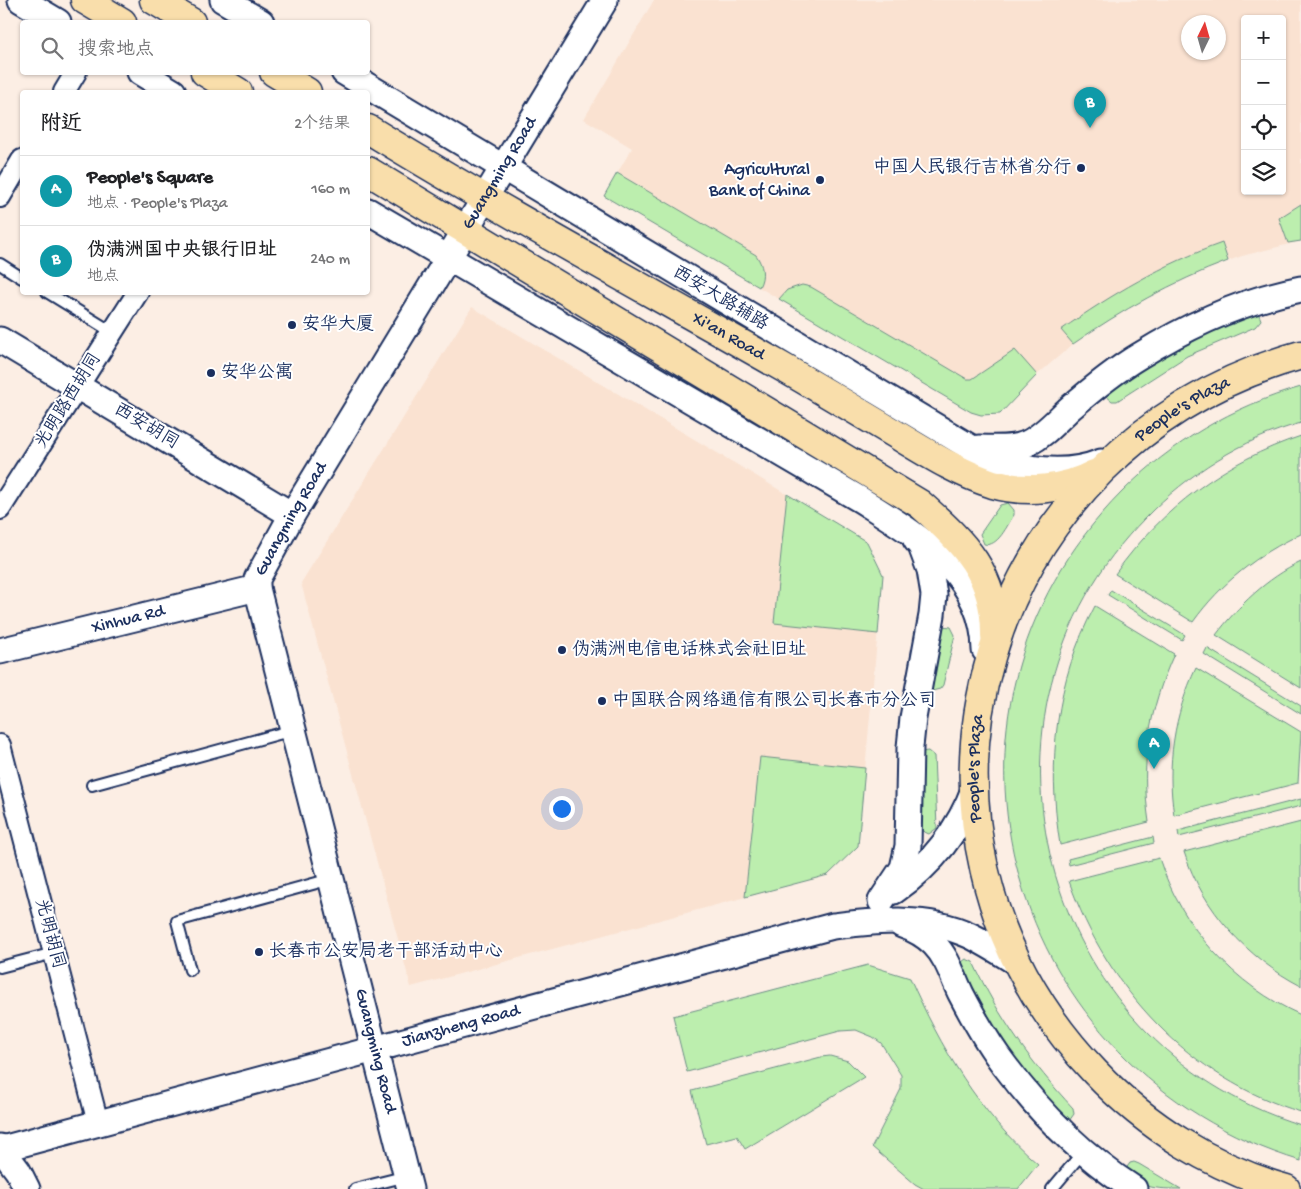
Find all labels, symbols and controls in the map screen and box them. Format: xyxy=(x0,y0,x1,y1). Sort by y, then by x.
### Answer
north arrow xyxy=(1181,15,1226,60)
map controls xyxy=(1241,15,1286,195)
button: + xyxy=(1241,15,1286,60)
search box xyxy=(20,20,370,75)
icon: search xyxy=(38,34,66,62)
text: 搜索地点 xyxy=(78,39,154,62)
button: − xyxy=(1241,60,1286,105)
pin: B xyxy=(1074,87,1106,128)
button: locate xyxy=(1241,105,1286,150)
street label: Guangming Road xyxy=(458,112,543,233)
text: 附近 xyxy=(40,113,82,138)
text: 2个结果 xyxy=(294,116,350,135)
button: layers xyxy=(1241,150,1286,195)
place label: 中国人民银行吉林省分行 xyxy=(873,157,1071,179)
place label: Agricultural Bank of China xyxy=(708,160,811,202)
marker: 中国人民银行吉林省分行 xyxy=(1075,162,1087,174)
text: People's Square xyxy=(87,167,213,190)
marker: Agricultural Bank of China xyxy=(814,174,826,186)
text: A xyxy=(51,181,61,200)
text: 160 m xyxy=(311,181,350,200)
text: 地点 · People's Plaza xyxy=(87,195,228,214)
text: 伪满洲国中央银行旧址 xyxy=(87,240,277,263)
text: B xyxy=(52,251,60,270)
text: 240 m xyxy=(310,251,350,270)
street label: 西安大路辅路 xyxy=(668,261,772,336)
text: 地点 xyxy=(87,268,119,287)
street label: Xi'an Road xyxy=(687,307,770,366)
place label: 安华大厦 xyxy=(302,314,374,336)
marker: 安华大厦 xyxy=(286,319,298,331)
street label: 光明路西胡同 xyxy=(31,349,107,452)
place label: 安华公寓 xyxy=(221,362,293,384)
marker: 安华公寓 xyxy=(205,367,217,379)
street label: People's Plaza xyxy=(1130,372,1234,447)
street label: 西安胡同 xyxy=(110,399,183,455)
street label: Guangming Road xyxy=(250,457,333,580)
street label: Xinhua Rd xyxy=(89,600,168,639)
place label: 伪满洲电信电话株式会社旧址 xyxy=(572,639,806,661)
marker: 伪满洲电信电话株式会社旧址 xyxy=(556,644,568,656)
place label: 中国联合网络通信有限公司长春市分公司 xyxy=(612,690,936,712)
marker: 中国联合网络通信有限公司长春市分公司 xyxy=(596,695,608,707)
street label: People's Plaza xyxy=(963,712,989,824)
pin: A xyxy=(1138,728,1170,769)
your location xyxy=(549,796,575,822)
street label: 光明胡同 xyxy=(30,896,69,971)
place label: 长春市公安局老干部活动中心 xyxy=(269,940,503,963)
marker: 长春市公安局老干部活动中心 xyxy=(253,946,265,958)
street label: Guangming Road xyxy=(349,987,401,1117)
street label: Jianzheng Road xyxy=(399,1000,523,1052)

